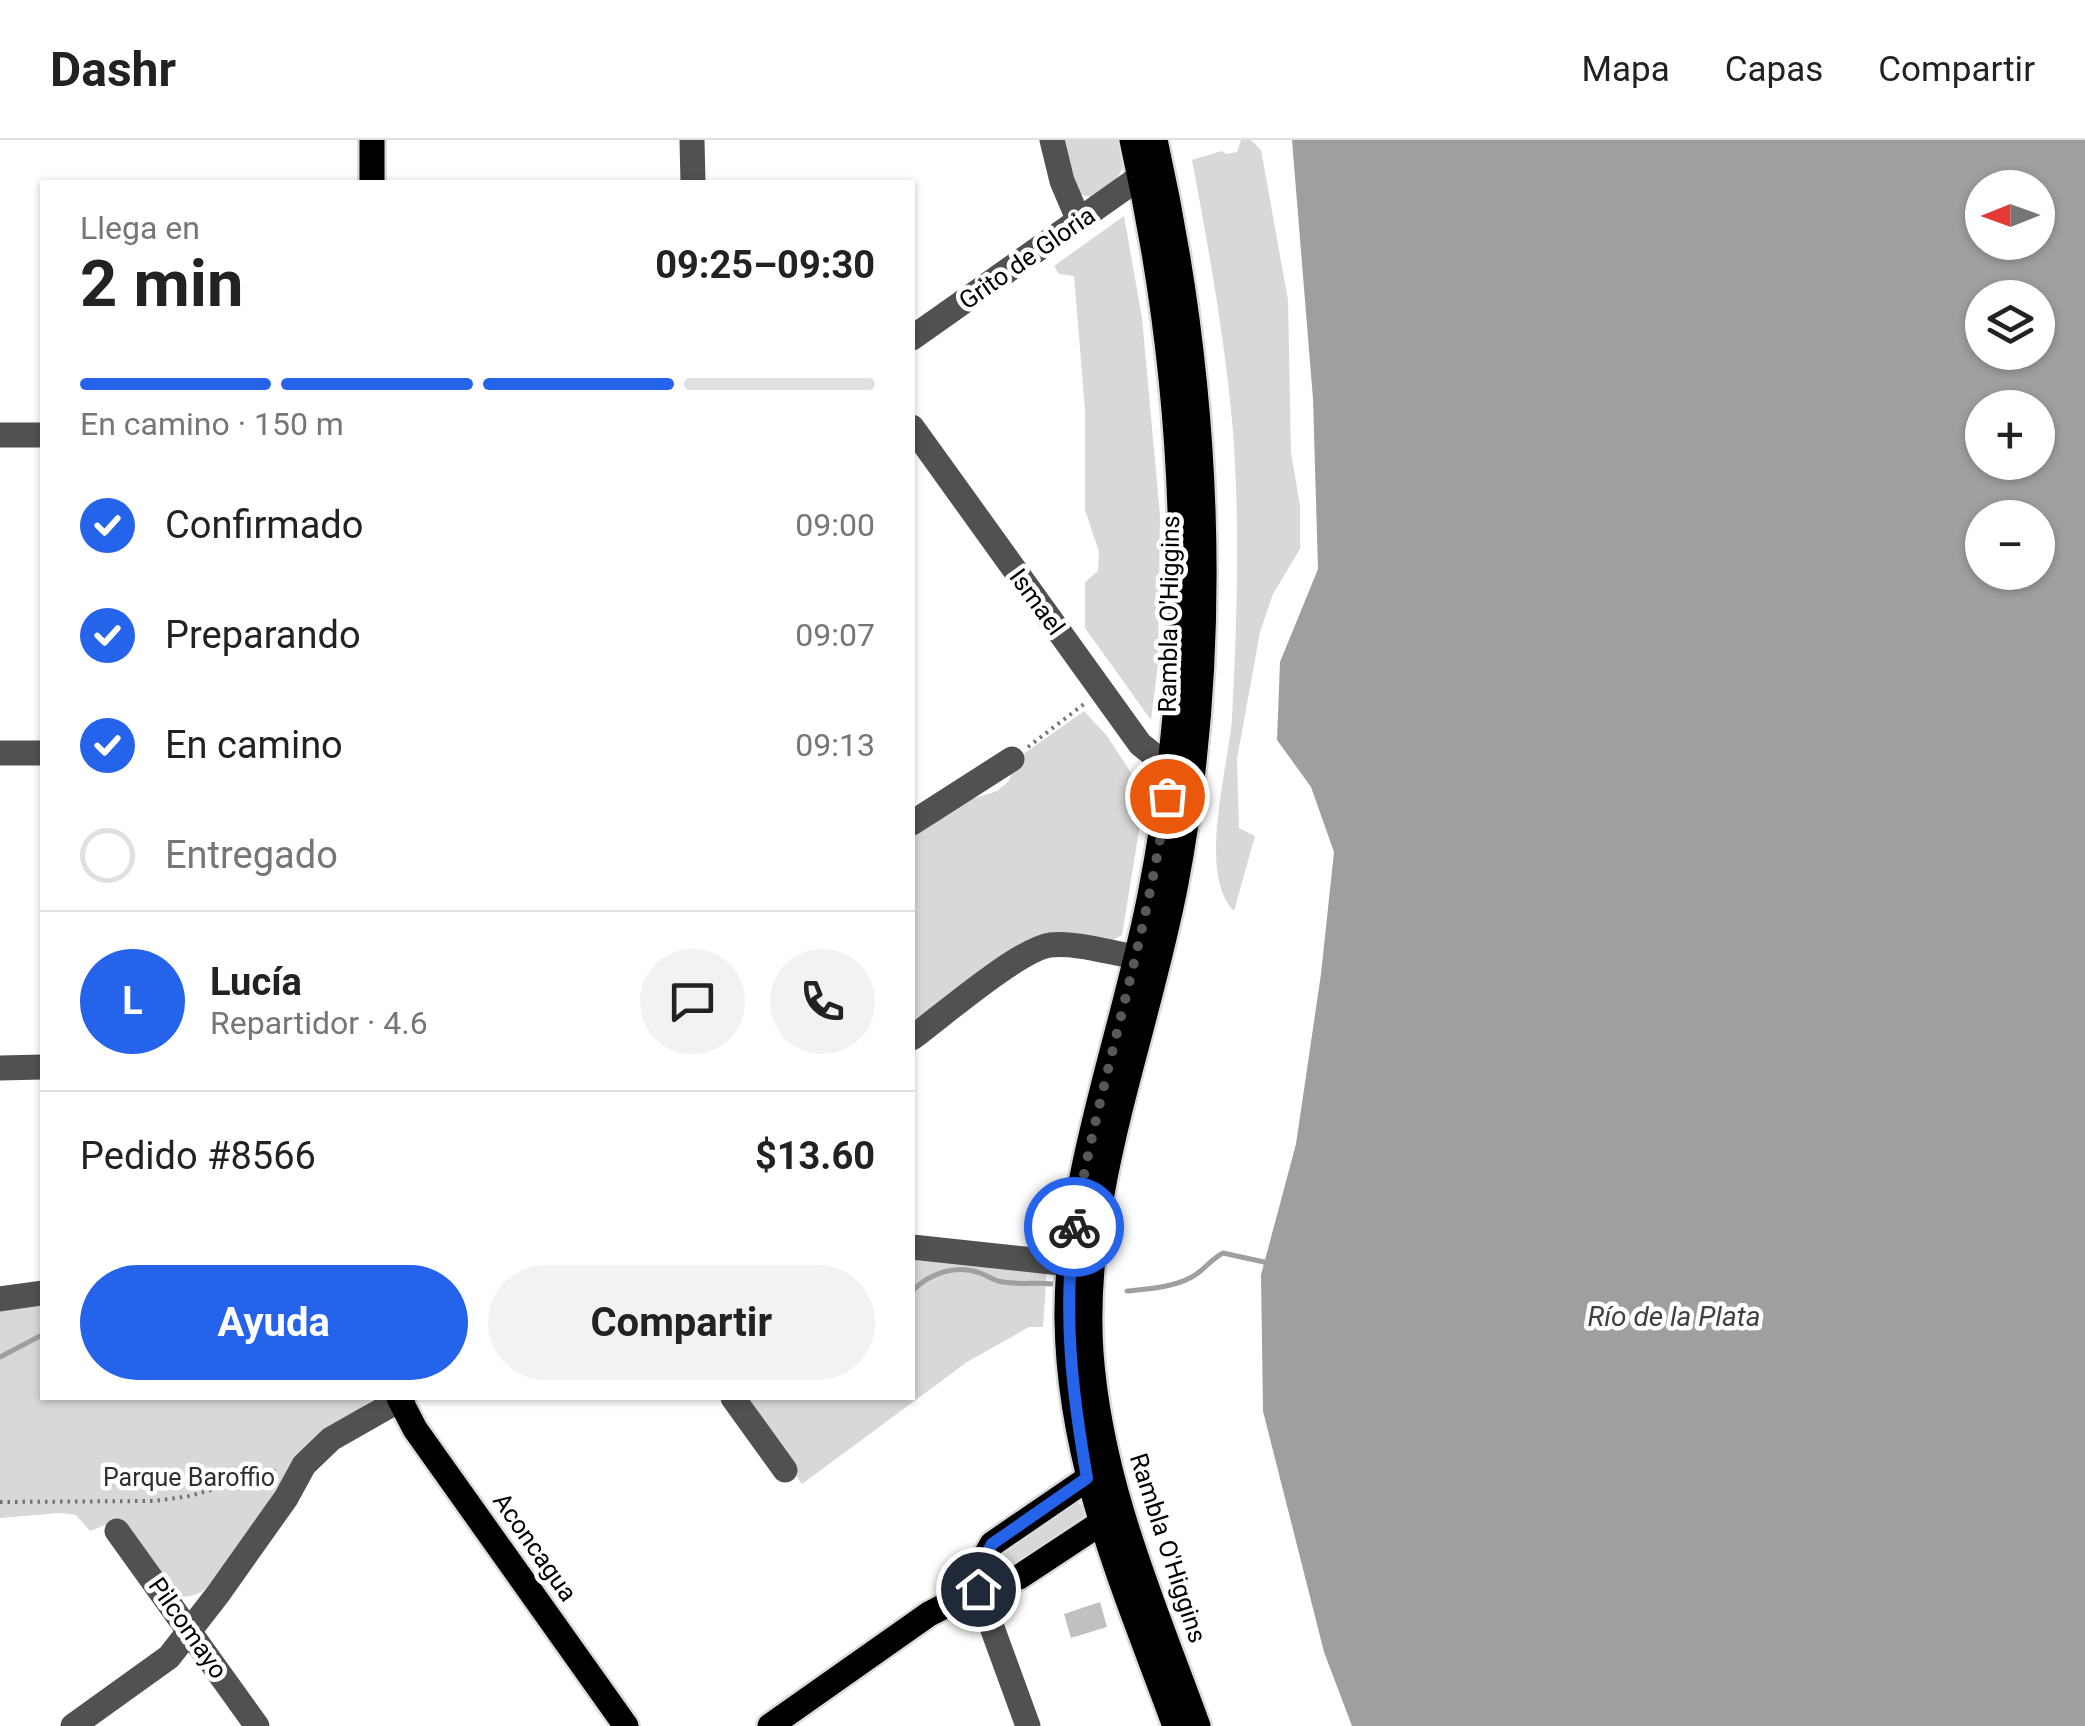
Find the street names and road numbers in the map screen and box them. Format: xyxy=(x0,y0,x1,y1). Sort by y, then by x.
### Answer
street label: Grito de Gloria xyxy=(954,201,1100,315)
street label: Rambla O'Higgins xyxy=(1153,515,1185,713)
street label: Ismael xyxy=(1003,563,1071,641)
street label: Rambla O'Higgins xyxy=(1124,1450,1212,1646)
street label: Aconcagua xyxy=(487,1487,583,1607)
street label: Pilcomayo xyxy=(143,1572,233,1684)

